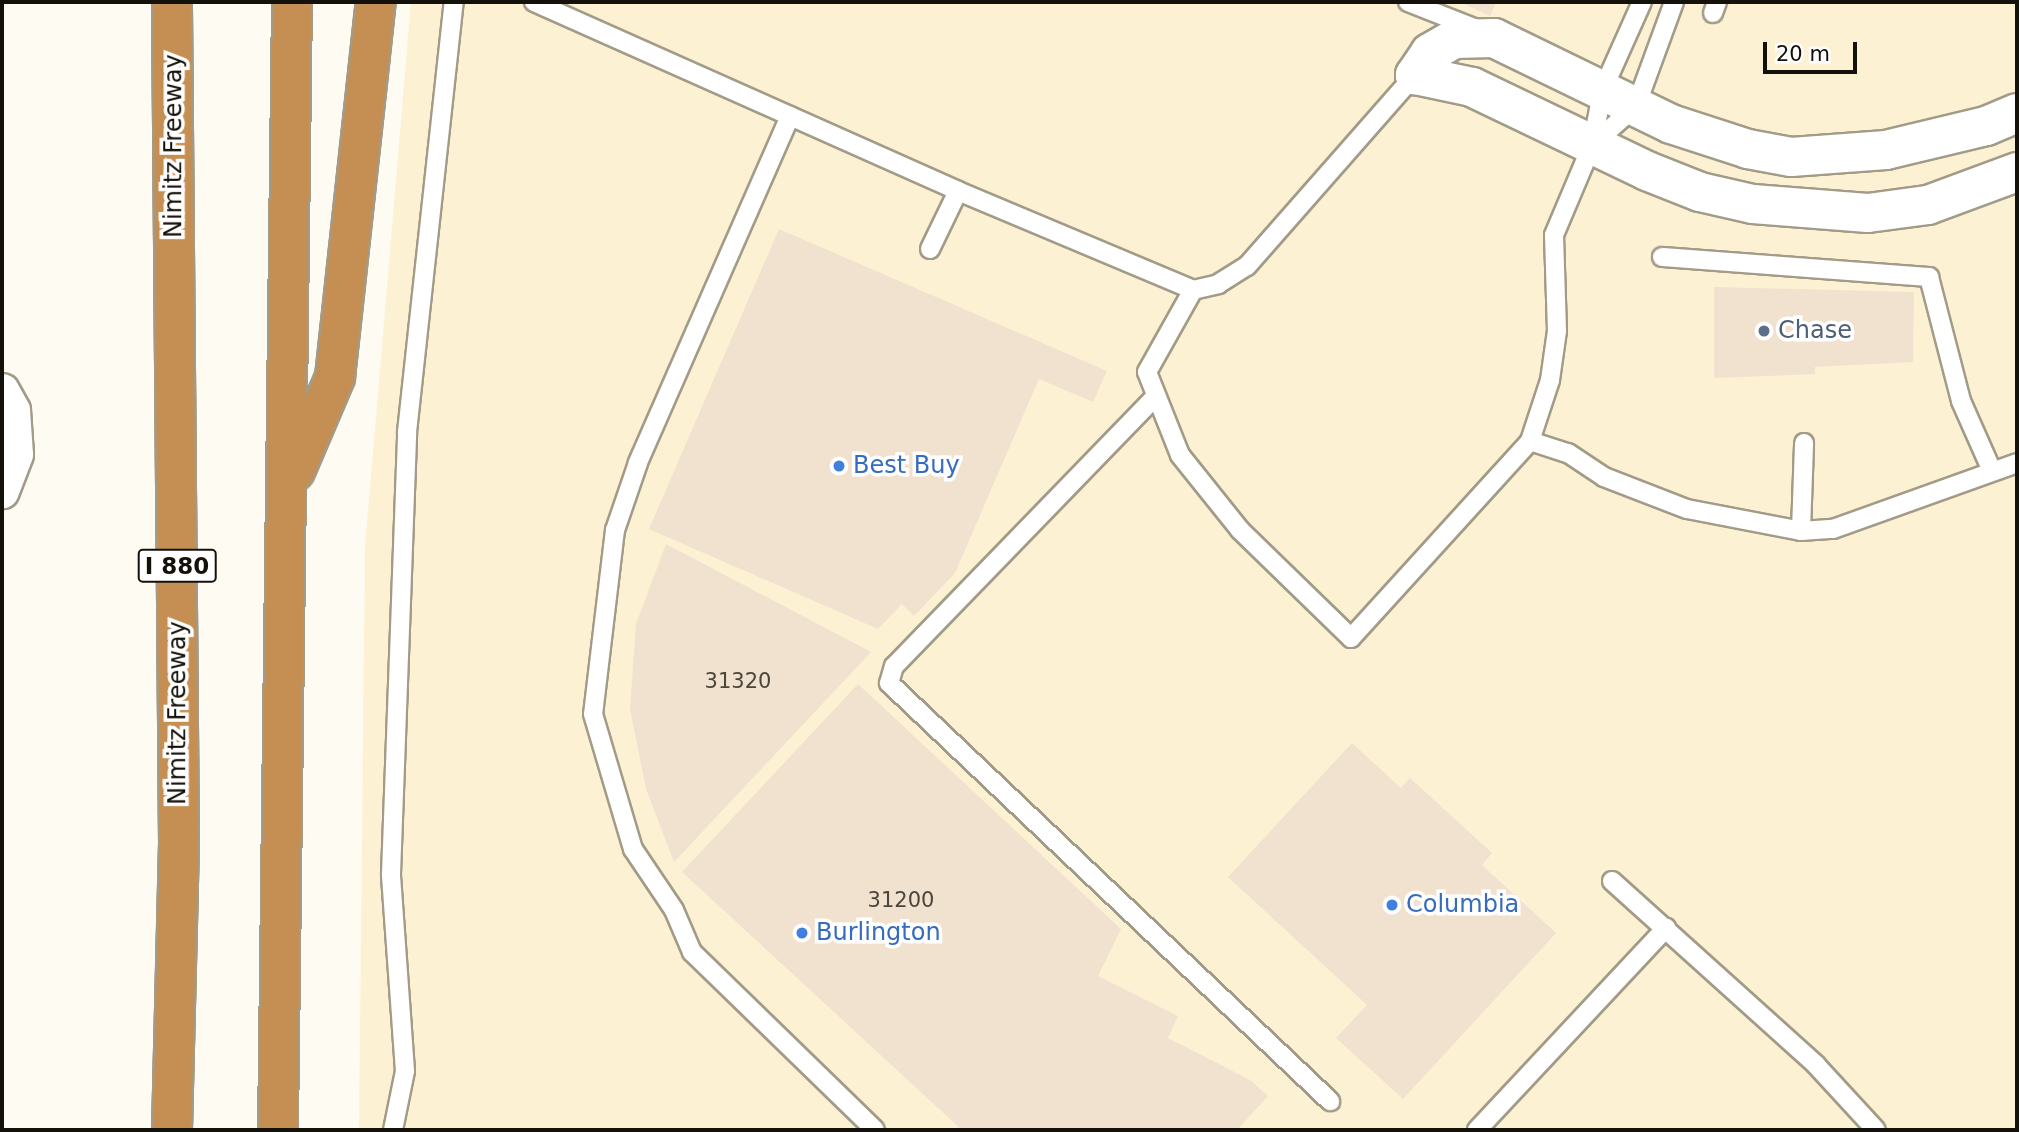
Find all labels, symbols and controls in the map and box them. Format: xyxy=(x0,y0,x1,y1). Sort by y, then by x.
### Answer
scale bar xyxy=(1767,28,1862,72)
text: 20 m xyxy=(1776,42,1830,66)
street label: Nimitz Freeway xyxy=(160,54,188,238)
place label: Chase xyxy=(1778,317,1852,345)
marker: Chase xyxy=(1756,323,1772,339)
place label: Best Buy xyxy=(853,452,960,480)
marker: Best Buy xyxy=(831,458,847,474)
road number: I 880 xyxy=(137,546,217,586)
street label: Nimitz Freeway xyxy=(164,621,192,805)
house number: 31320 xyxy=(705,668,771,694)
house number: 31200 xyxy=(868,887,934,913)
place label: Columbia xyxy=(1406,891,1519,919)
marker: Columbia xyxy=(1384,897,1400,913)
place label: Burlington xyxy=(816,919,941,947)
marker: Burlington xyxy=(794,925,810,941)

